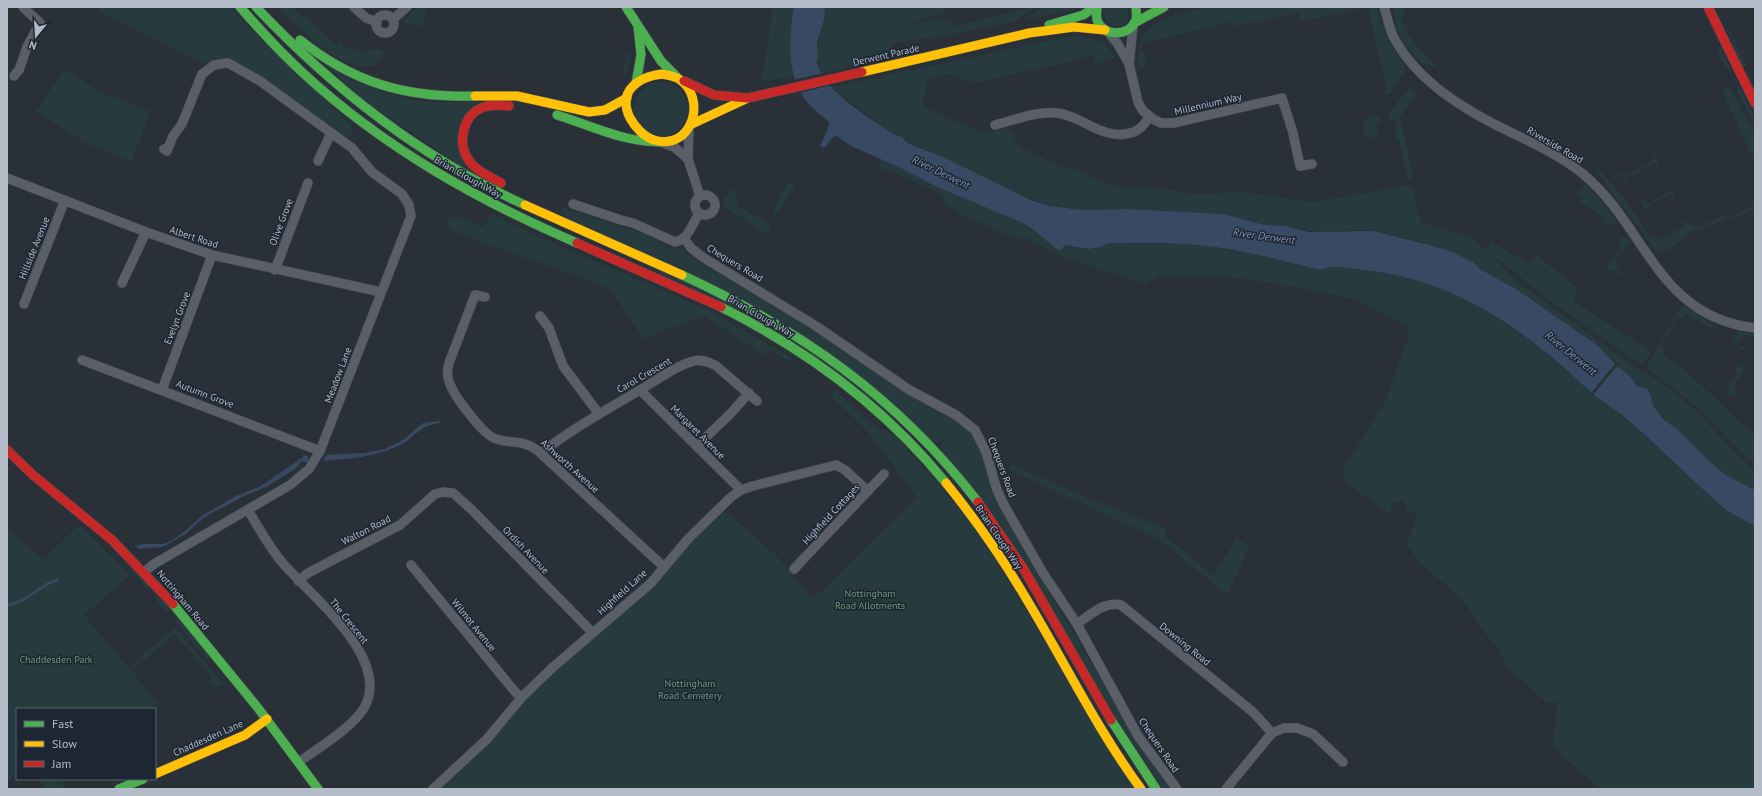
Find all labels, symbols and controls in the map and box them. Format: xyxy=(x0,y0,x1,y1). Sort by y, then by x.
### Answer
north arrow xyxy=(16,16,56,56)
text: N xyxy=(27,38,39,53)
street label: Derwent Parade xyxy=(851,41,921,69)
street label: Millennium Way xyxy=(1173,90,1243,118)
street label: Riverside Road xyxy=(1524,124,1586,166)
water label: River Derwent xyxy=(910,152,973,192)
street label: Brian Clough Way xyxy=(432,153,504,201)
street label: Olive Grove xyxy=(266,197,296,247)
street label: Hillside Avenue xyxy=(16,215,52,281)
street label: Albert Road xyxy=(168,223,220,251)
water label: River Derwent xyxy=(1232,225,1297,247)
street label: Chequers Road xyxy=(704,241,766,285)
street label: Evelyn Grove xyxy=(161,290,193,346)
street label: Brian Clough Way xyxy=(725,292,797,341)
water label: River Derwent xyxy=(1542,328,1600,378)
street label: Meadow Lane xyxy=(321,345,355,405)
street label: Carol Crescent xyxy=(614,354,674,396)
street label: Autumn Grove xyxy=(174,377,236,411)
street label: Margaret Avenue xyxy=(668,402,728,462)
street label: Chequers Road xyxy=(985,435,1019,499)
street label: Ashworth Avenue xyxy=(538,436,602,496)
street label: Highfield Cottages xyxy=(799,481,863,547)
street label: Brian Clough Way xyxy=(973,502,1026,572)
street label: Walton Road xyxy=(339,512,393,548)
street label: Ordish Avenue xyxy=(500,523,552,577)
street label: Highfield Lane xyxy=(595,566,649,618)
street label: Nottingham Road xyxy=(154,567,212,633)
park label: Nottingham Road Allotments xyxy=(835,587,905,612)
street label: The Crescent xyxy=(327,595,372,647)
street label: Wilmot Avenue xyxy=(449,596,499,654)
street label: Downing Road xyxy=(1157,619,1213,669)
park label: Chaddesden Park xyxy=(19,653,93,666)
park label: Nottingham Road Cemetery xyxy=(658,677,722,702)
legend xyxy=(16,708,156,780)
street label: Chequers Road xyxy=(1136,715,1182,775)
text: Fast xyxy=(52,716,73,731)
street label: Chaddesden Lane xyxy=(171,717,245,759)
text: Slow xyxy=(52,736,77,751)
text: Jam xyxy=(51,756,71,771)

